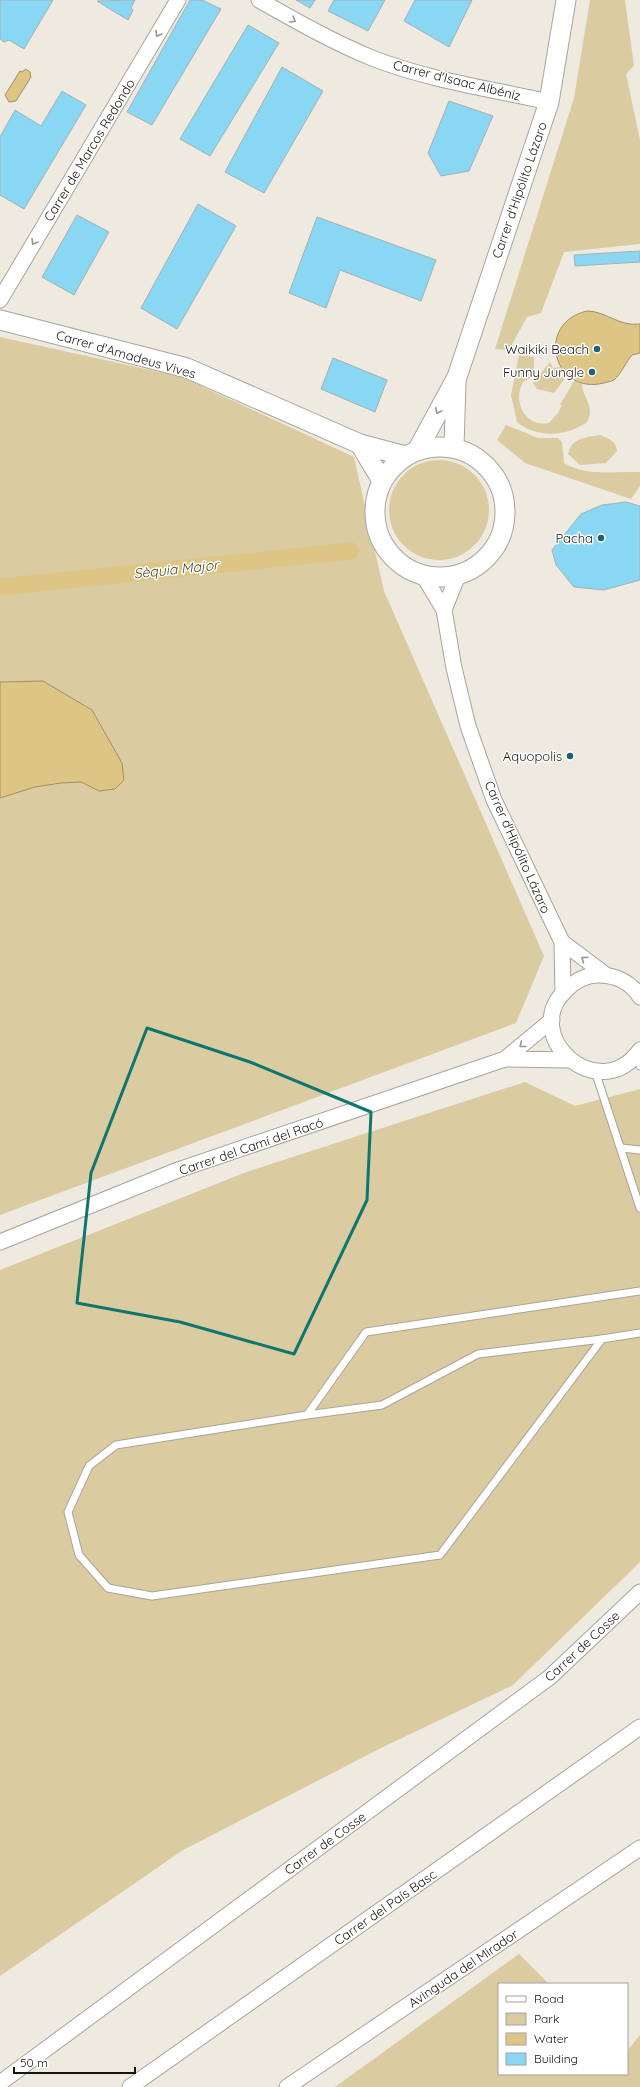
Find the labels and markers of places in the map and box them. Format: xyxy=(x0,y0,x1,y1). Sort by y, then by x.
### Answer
place label: Waikiki Beach xyxy=(505,341,589,357)
marker: Waikiki Beach xyxy=(592,344,602,354)
place label: Funny Jungle xyxy=(503,364,584,380)
marker: Funny Jungle xyxy=(587,367,597,377)
place label: Pacha xyxy=(555,530,593,546)
marker: Pacha xyxy=(596,533,606,543)
place label: Aquopolis xyxy=(503,748,562,764)
marker: Aquopolis xyxy=(565,751,575,761)

